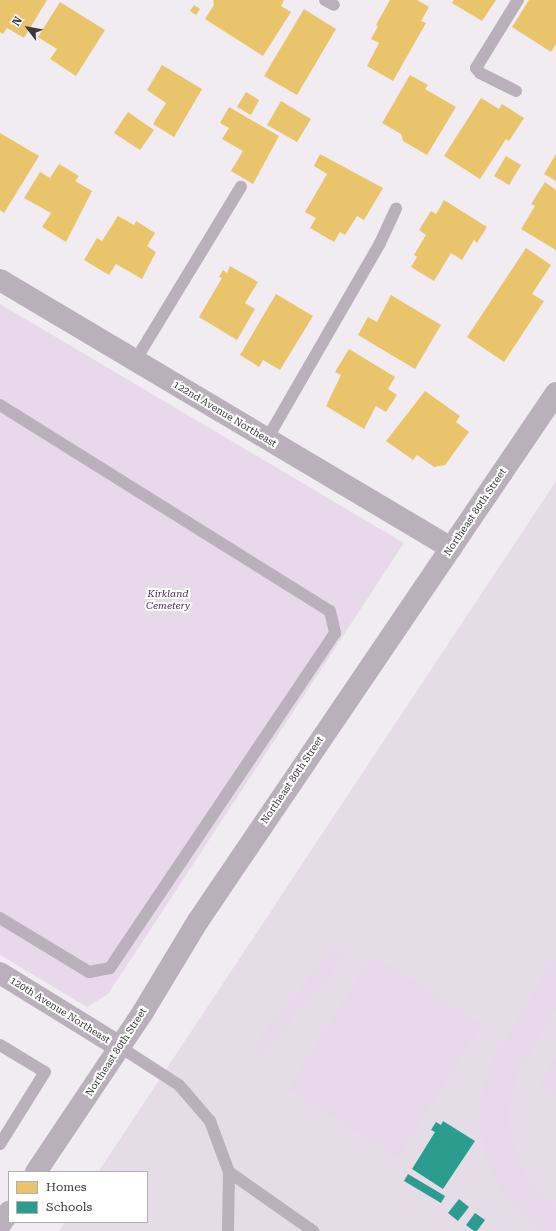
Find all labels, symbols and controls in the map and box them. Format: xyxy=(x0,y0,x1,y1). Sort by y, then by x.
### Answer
north arrow xyxy=(8,8,48,48)
text: N xyxy=(10,14,25,28)
street label: 122nd Avenue Northeast xyxy=(171,378,279,450)
street label: Northeast 80th Street xyxy=(441,466,509,558)
park label: Kirkland Cemetery xyxy=(146,587,190,610)
street label: Northeast 80th Street xyxy=(258,734,326,826)
street label: 120th Avenue Northeast xyxy=(8,974,112,1046)
street label: Northeast 80th Street xyxy=(83,1006,149,1098)
legend xyxy=(8,1171,148,1223)
text: Homes xyxy=(46,1180,86,1194)
text: Schools xyxy=(46,1200,92,1214)

